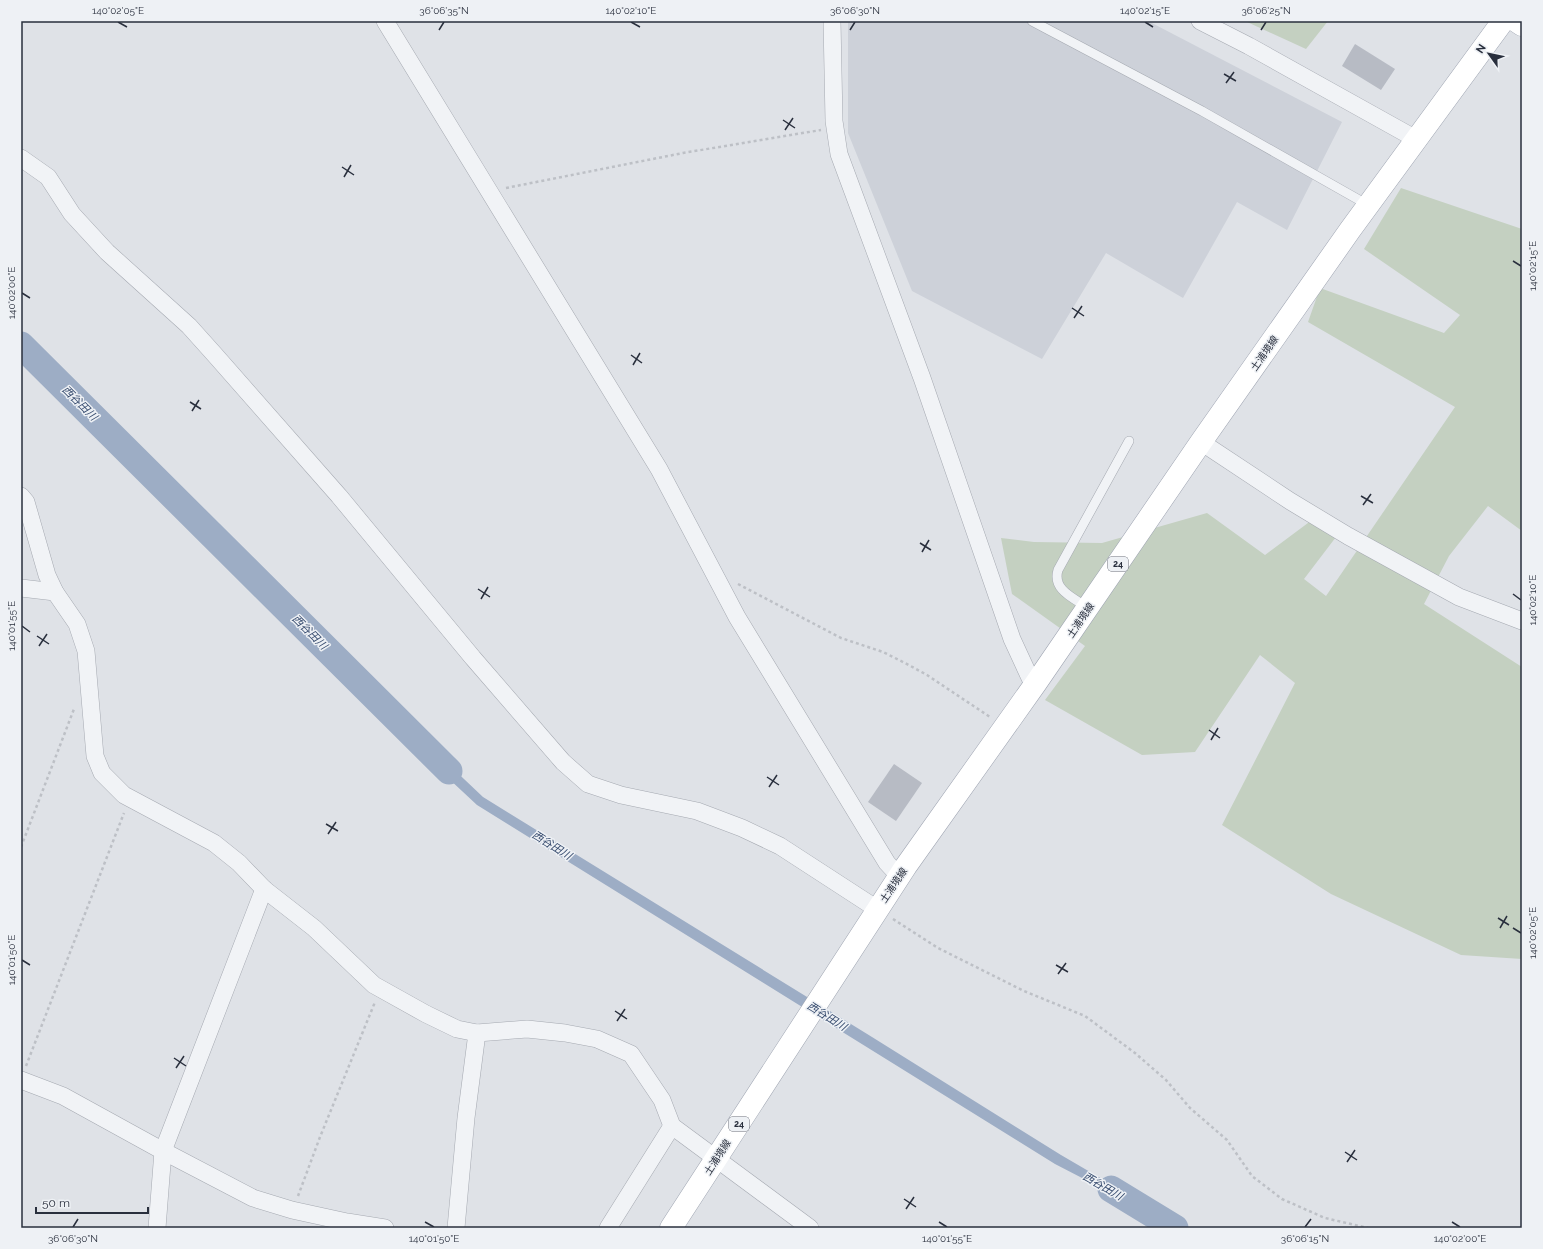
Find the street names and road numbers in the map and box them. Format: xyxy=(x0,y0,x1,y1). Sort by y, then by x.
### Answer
street label: 土浦境線 xyxy=(1248,334,1280,373)
road number: 24 xyxy=(1108,557,1128,571)
street label: 土浦境線 xyxy=(1065,601,1096,640)
street label: 土浦境線 xyxy=(878,866,909,905)
road number: 24 xyxy=(729,1117,749,1131)
street label: 土浦境線 xyxy=(702,1138,733,1177)

